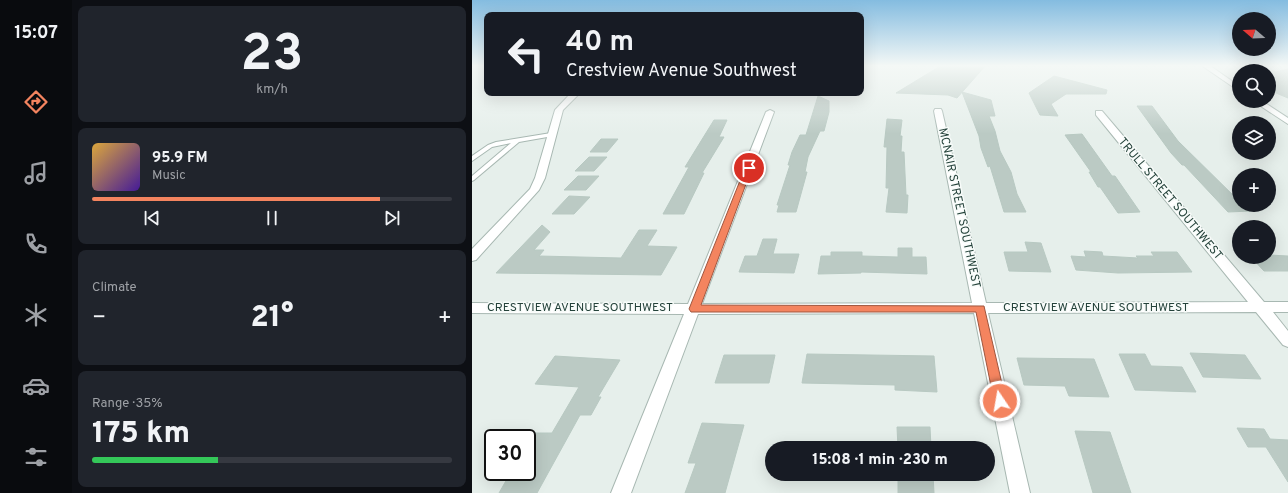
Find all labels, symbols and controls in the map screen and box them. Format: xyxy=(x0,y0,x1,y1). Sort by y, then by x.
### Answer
north arrow xyxy=(1232,12,1276,56)
map controls xyxy=(1232,12,1276,264)
text: 15:07 xyxy=(14,22,58,45)
text: 23 xyxy=(241,23,303,89)
text: 40 m xyxy=(566,25,634,61)
icon: left xyxy=(500,28,552,80)
text: Crestview Avenue Southwest xyxy=(566,60,797,83)
button: search xyxy=(1232,64,1276,108)
text: km/h xyxy=(256,82,288,98)
icon: directions xyxy=(22,88,50,116)
button: layers xyxy=(1232,116,1276,160)
street label: MCNAIR STREET SOUTHWEST xyxy=(934,126,984,290)
street label: TRULL STREET SOUTHWEST xyxy=(1114,134,1226,264)
text: 95.9 FM xyxy=(152,149,208,168)
pin xyxy=(732,151,766,185)
icon: arrive xyxy=(738,157,760,179)
icon: music xyxy=(22,159,50,187)
text: Music xyxy=(152,168,186,184)
button: + xyxy=(1232,168,1276,212)
icon: previous xyxy=(141,207,163,229)
icon: pause xyxy=(261,207,283,229)
icon: next xyxy=(381,207,403,229)
button: − xyxy=(1232,220,1276,264)
icon: phone xyxy=(22,230,50,258)
text: Climate xyxy=(92,280,137,296)
text: 21° xyxy=(250,300,294,337)
street label: CRESTVIEW AVENUE SOUTHWEST xyxy=(487,300,673,316)
street label: CRESTVIEW AVENUE SOUTHWEST xyxy=(1003,300,1189,316)
icon: climate xyxy=(22,301,50,329)
text: − xyxy=(92,305,106,332)
text: + xyxy=(438,305,452,332)
icon: car xyxy=(22,372,50,400)
position arrow xyxy=(979,380,1021,422)
text: Range · 35% xyxy=(92,396,163,412)
text: 175 km xyxy=(92,416,190,453)
speed limit sign: 30 xyxy=(484,429,536,481)
icon: filters xyxy=(22,443,50,471)
text: 15:08 · 1 min · 230 m xyxy=(812,451,948,470)

